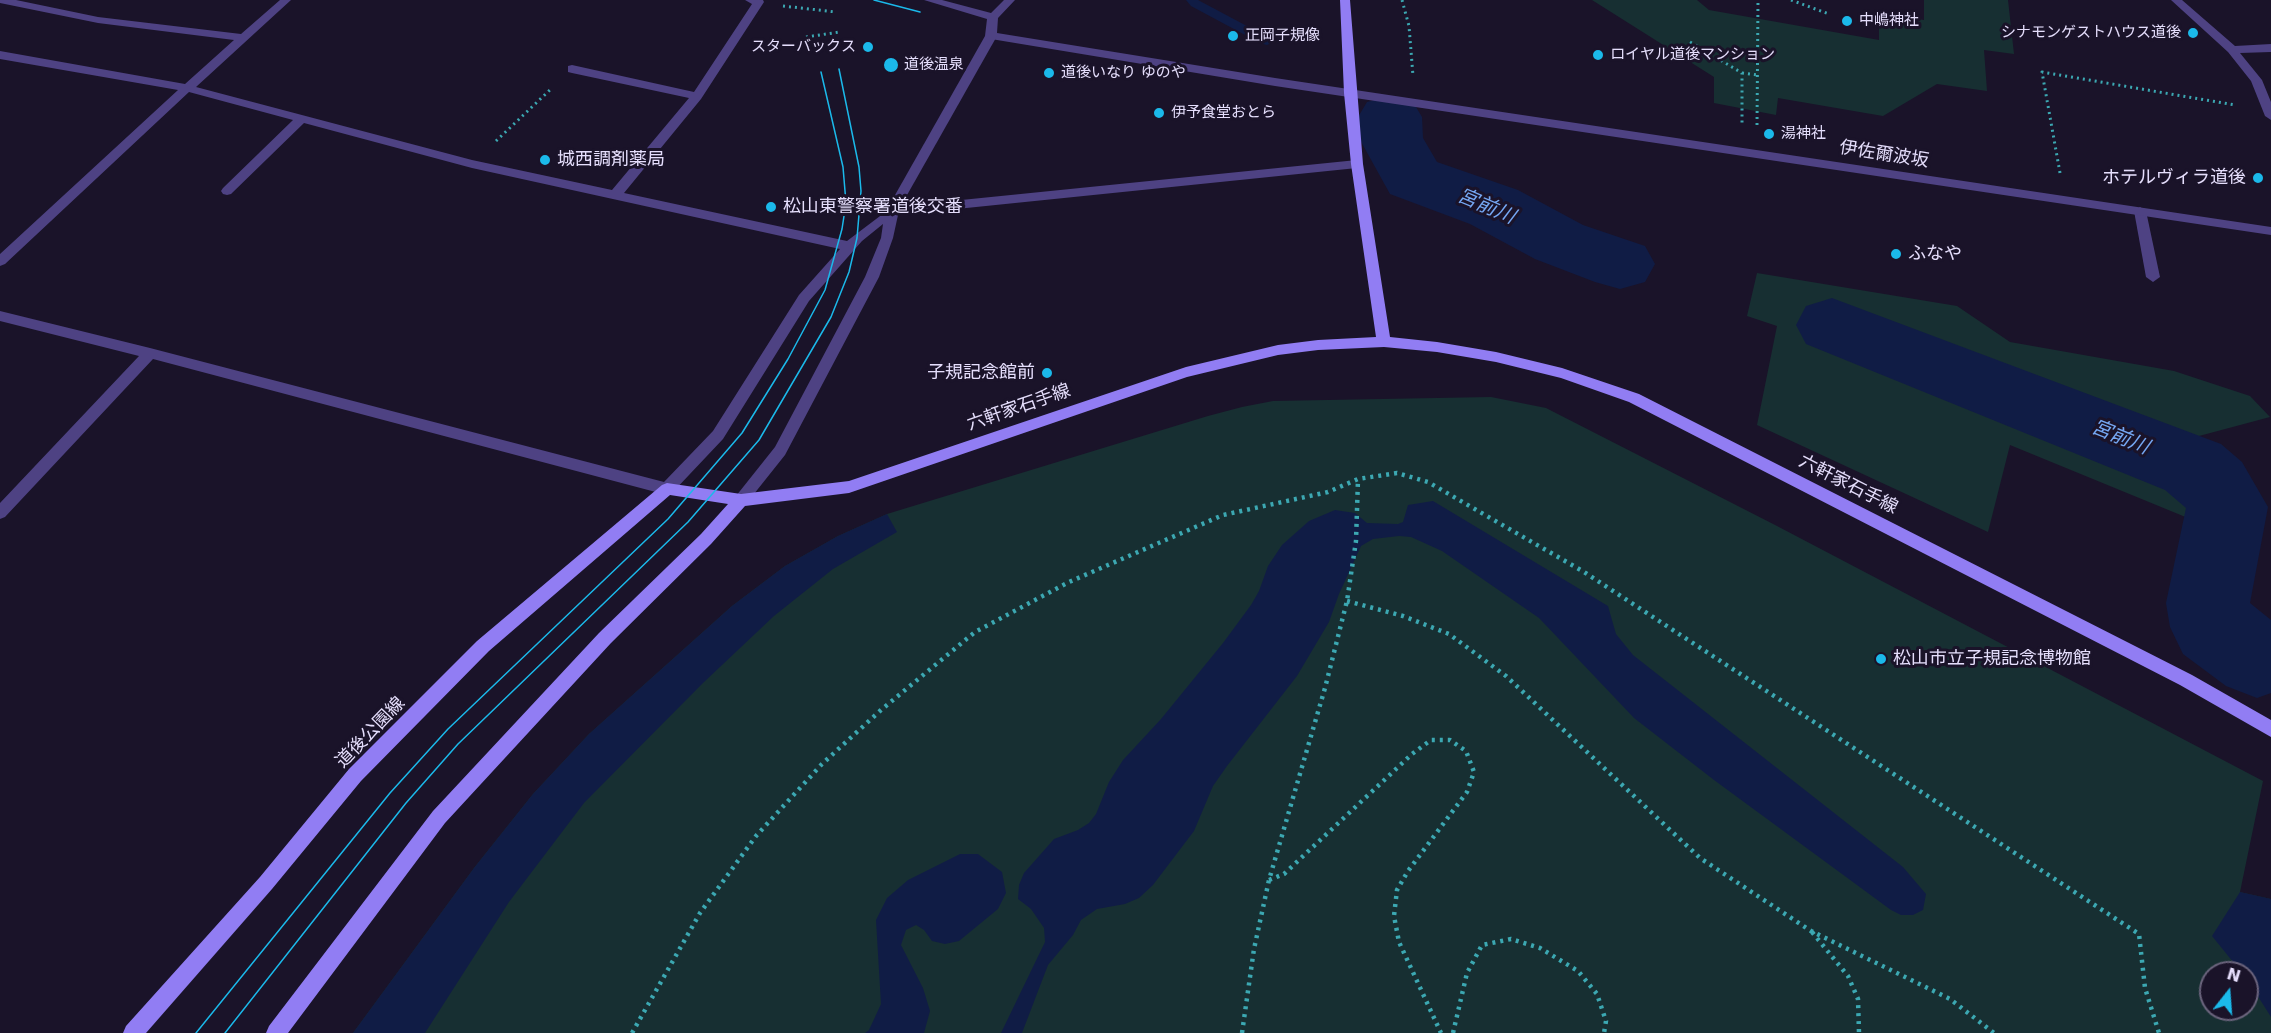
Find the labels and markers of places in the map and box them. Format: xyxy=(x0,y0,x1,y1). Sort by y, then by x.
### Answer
place label: 中嶋神社 xyxy=(1859,12,1919,30)
marker: 中嶋神社 xyxy=(1840,14,1854,28)
place label: シナモンゲストハウス道後 xyxy=(2001,24,2181,42)
marker: シナモンゲストハウス道後 xyxy=(2186,26,2200,40)
place label: 正岡子規像 xyxy=(1245,27,1320,45)
marker: 正岡子規像 xyxy=(1226,29,1240,43)
place label: スターバックス xyxy=(751,38,856,56)
marker: スターバックス xyxy=(861,40,875,54)
place label: ロイヤル道後マンション xyxy=(1610,46,1775,64)
marker: ロイヤル道後マンション xyxy=(1591,48,1605,62)
marker: 道後温泉 xyxy=(882,56,900,74)
place label: 道後温泉 xyxy=(904,56,964,74)
place label: 道後いなり ゆのや xyxy=(1061,64,1186,82)
marker: 道後いなり ゆのや xyxy=(1042,66,1056,80)
place label: 伊予食堂おとら xyxy=(1171,104,1276,122)
marker: 伊予食堂おとら xyxy=(1152,106,1166,120)
place label: 湯神社 xyxy=(1781,125,1826,143)
marker: 湯神社 xyxy=(1762,127,1776,141)
place label: 城西調剤薬局 xyxy=(557,149,665,171)
marker: 城西調剤薬局 xyxy=(538,153,552,167)
place label: ホテルヴィラ道後 xyxy=(2102,167,2246,189)
marker: ホテルヴィラ道後 xyxy=(2251,171,2265,185)
place label: 松山東警察署道後交番 xyxy=(783,196,963,218)
marker: 松山東警察署道後交番 xyxy=(764,200,778,214)
place label: ふなや xyxy=(1908,243,1962,265)
marker: ふなや xyxy=(1889,247,1903,261)
place label: 子規記念館前 xyxy=(927,362,1035,384)
marker: 子規記念館前 xyxy=(1040,366,1054,380)
place label: 松山市立子規記念博物館 xyxy=(1893,648,2091,670)
marker: 松山市立子規記念博物館 xyxy=(1874,652,1888,666)

